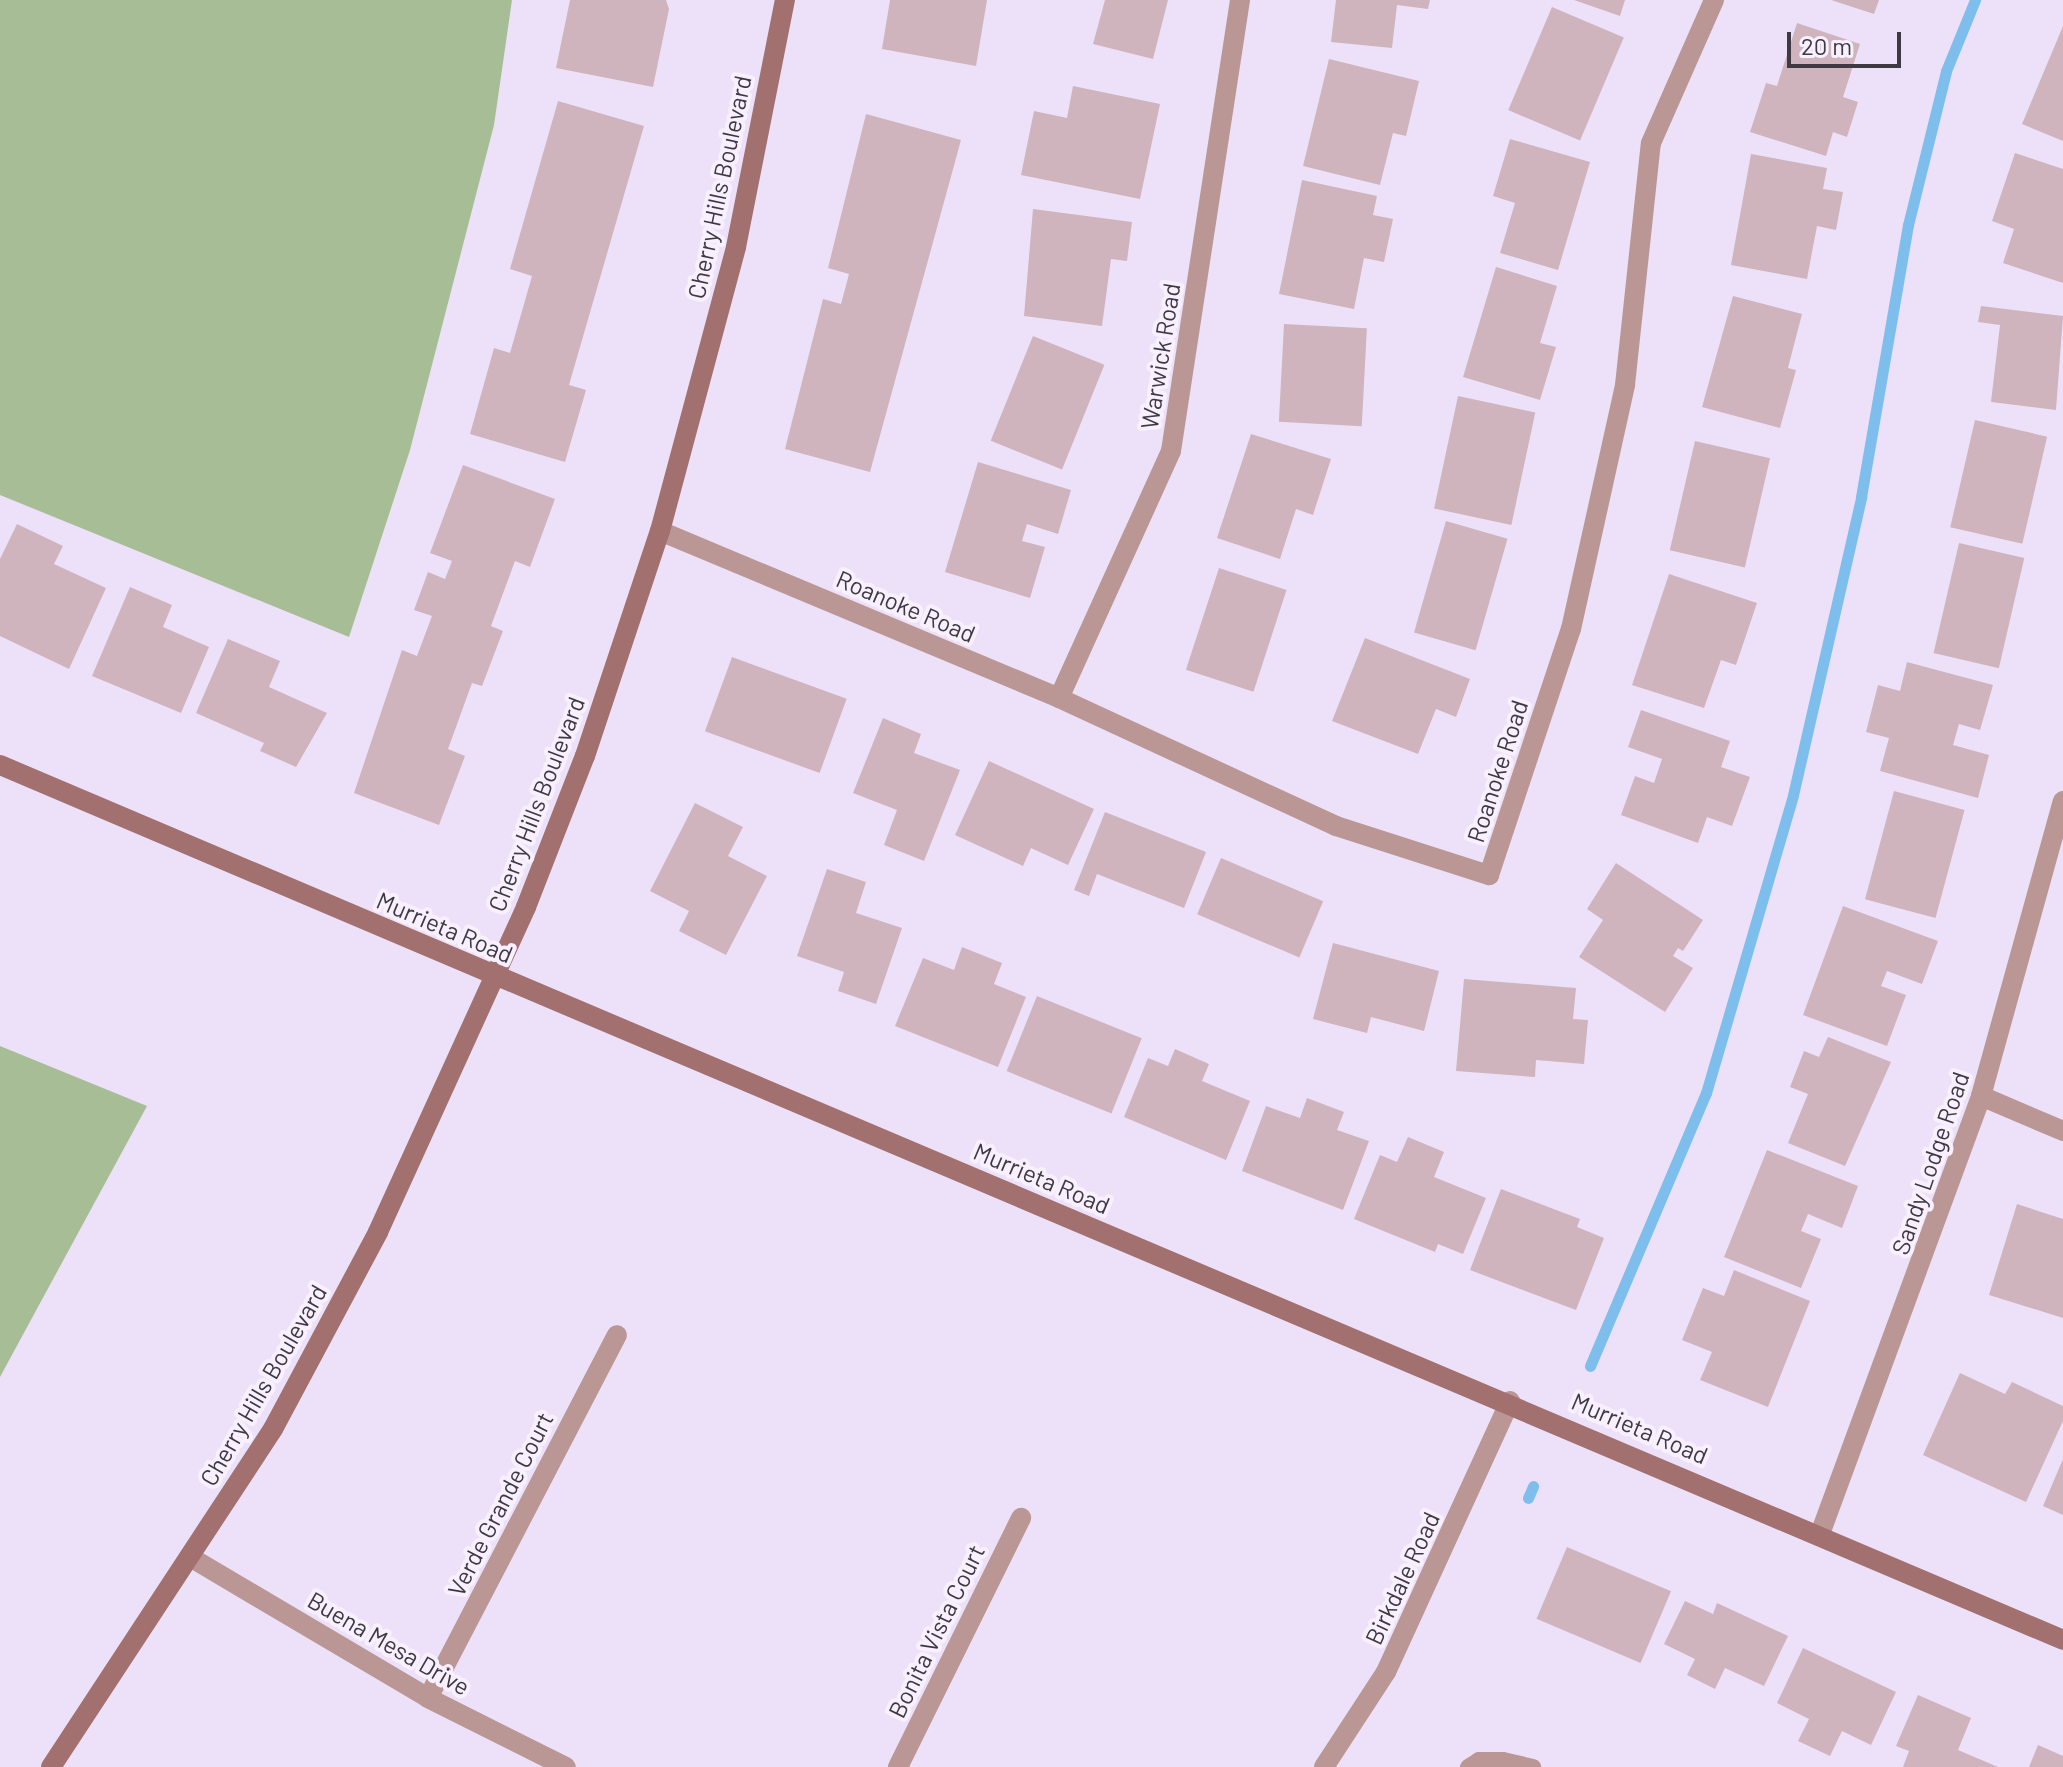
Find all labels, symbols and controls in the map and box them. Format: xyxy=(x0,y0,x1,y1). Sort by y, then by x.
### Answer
scale bar xyxy=(1791,16,1905,66)
text: 20 m xyxy=(1801,31,1852,60)
street label: Cherry Hills Boulevard xyxy=(681,73,757,301)
street label: Warwick Road xyxy=(1134,281,1186,431)
street label: Roanoke Road xyxy=(832,564,980,648)
street label: Cherry Hills Boulevard xyxy=(482,693,590,915)
street label: Roanoke Road xyxy=(1460,696,1534,846)
street label: Murrieta Road xyxy=(373,885,517,969)
street label: Sandy Lodge Road xyxy=(1885,1068,1975,1258)
street label: Murrieta Road xyxy=(970,1136,1114,1220)
street label: Cherry Hills Boulevard xyxy=(194,1279,332,1491)
street label: Murrieta Road xyxy=(1568,1386,1712,1470)
street label: Verde Grande Court xyxy=(441,1407,559,1601)
street label: Birkdale Road xyxy=(1359,1507,1445,1649)
street label: Bonita Vista Court xyxy=(882,1540,990,1722)
street label: Buena Mesa Drive xyxy=(303,1585,475,1701)

